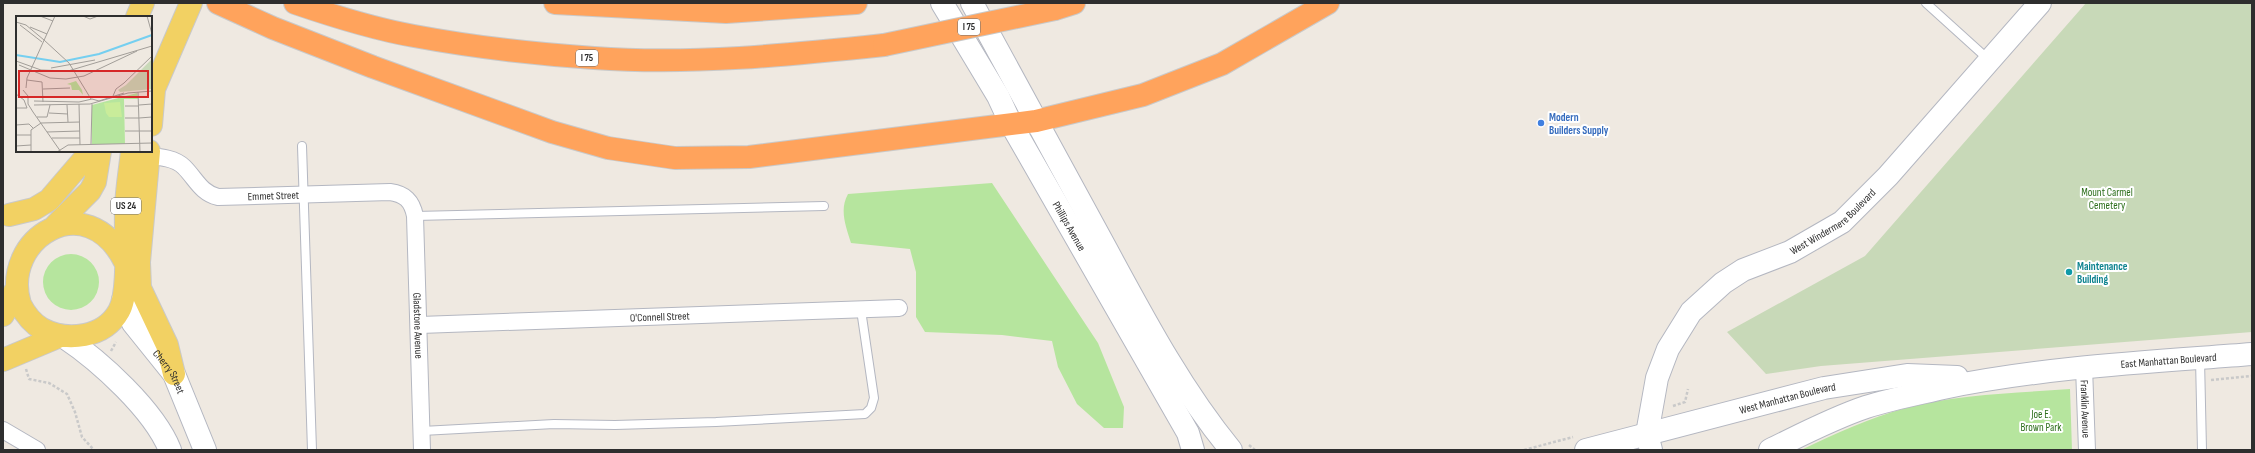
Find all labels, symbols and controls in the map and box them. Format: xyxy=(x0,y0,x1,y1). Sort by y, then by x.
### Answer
inset map xyxy=(16,16,152,152)
road number: I 75 xyxy=(958,19,980,35)
road number: I 75 xyxy=(576,50,598,66)
place label: Modern Builders Supply xyxy=(1549,111,1609,137)
marker: Modern Builders Supply xyxy=(1536,118,1546,128)
street label: West Windermere Boulevard xyxy=(1787,186,1878,257)
park label: Mount Carmel Cemetery xyxy=(2081,186,2133,212)
street label: Emmet Street xyxy=(247,188,300,203)
road number: US 24 xyxy=(111,198,141,214)
street label: Phillips Avenue xyxy=(1050,199,1089,253)
place label: Maintenance Building xyxy=(2077,260,2128,286)
marker: Maintenance Building xyxy=(2064,267,2074,277)
street label: Gladstone Avenue xyxy=(411,292,426,359)
street label: O'Connell Street xyxy=(630,309,691,324)
street label: Cherry Street xyxy=(150,347,188,396)
street label: East Manhattan Boulevard xyxy=(2120,350,2217,370)
street label: West Manhattan Boulevard xyxy=(1738,380,1837,416)
street label: Franklin Avenue xyxy=(2078,380,2093,438)
park label: Joe E. Brown Park xyxy=(2020,408,2062,434)

